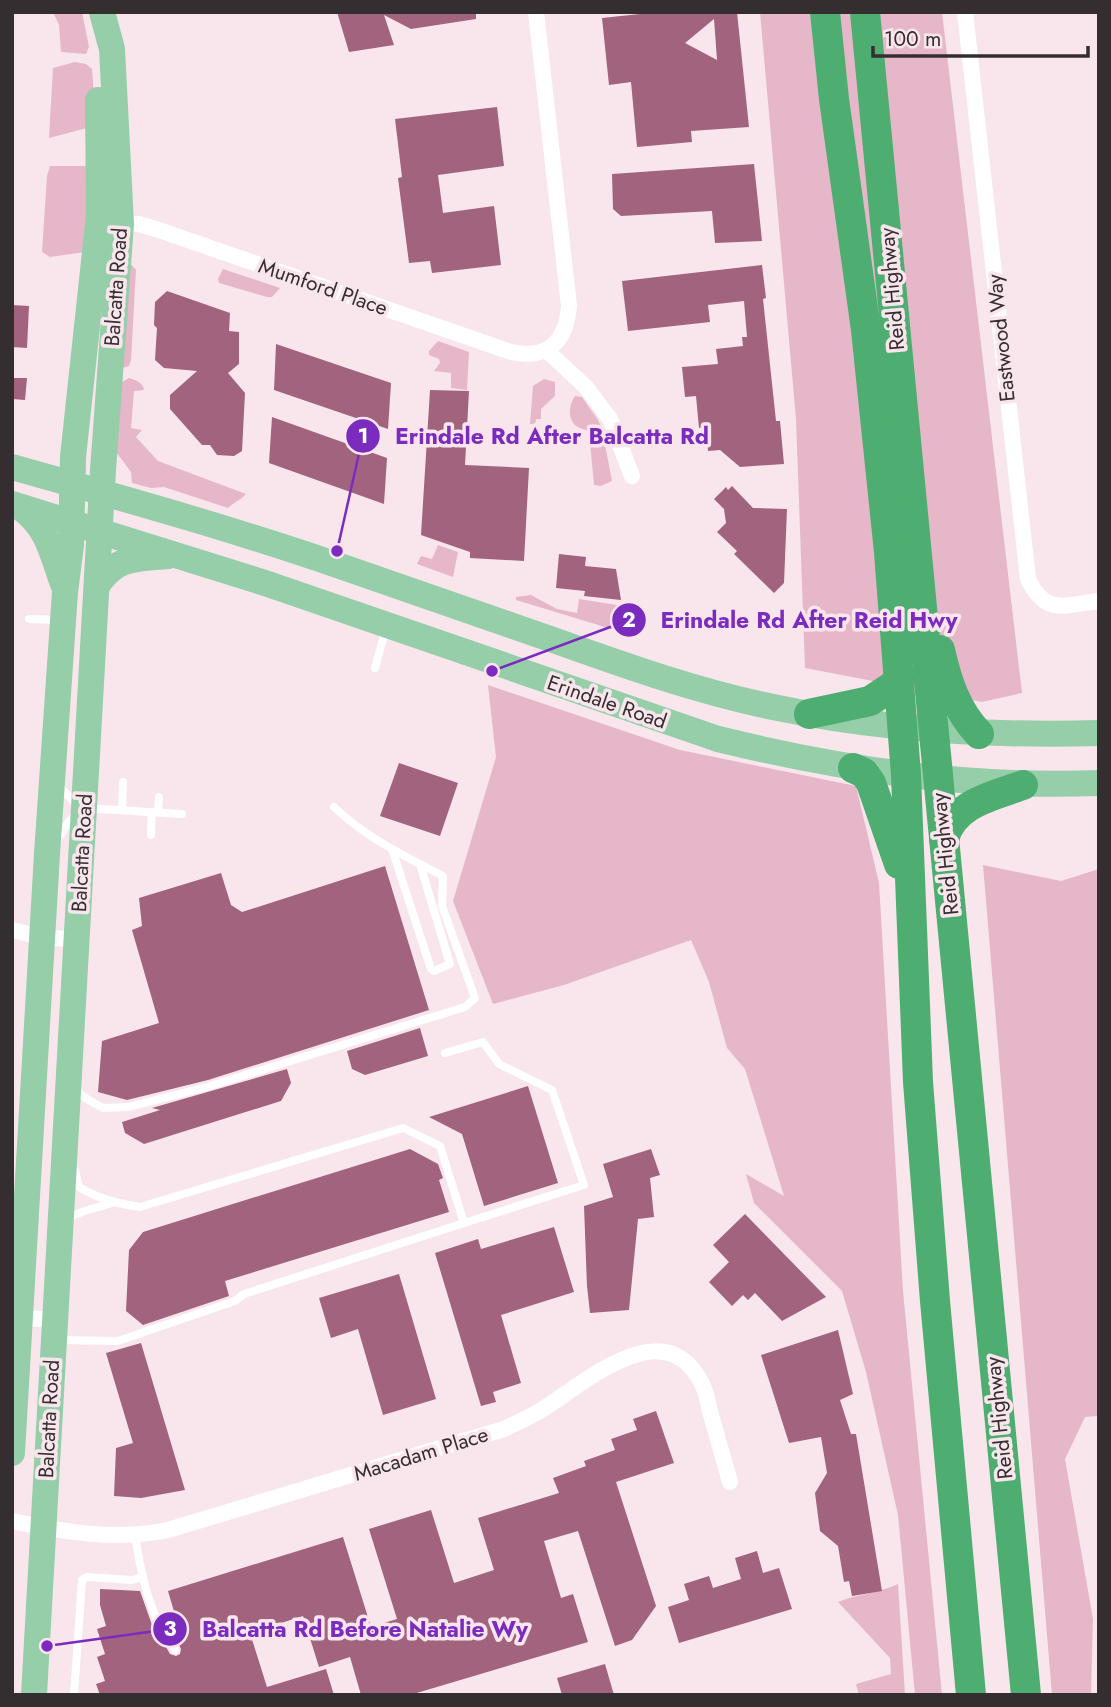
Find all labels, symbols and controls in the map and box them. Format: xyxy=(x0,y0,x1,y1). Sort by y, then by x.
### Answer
scale bar xyxy=(873,14,1088,58)
text: 100 m xyxy=(884,24,941,54)
street label: Reid Highway xyxy=(872,226,912,352)
street label: Balcatta Road xyxy=(97,227,135,347)
street label: Mumford Place xyxy=(254,251,392,323)
street label: Eastwood Way xyxy=(979,272,1023,403)
callout: Erindale Rd After Balcatta Rd xyxy=(346,414,723,458)
text: Erindale Rd After Balcatta Rd xyxy=(395,419,709,453)
text: 1 xyxy=(358,421,368,451)
callout: Erindale Rd After Reid Hwy xyxy=(611,598,972,642)
text: Erindale Rd After Reid Hwy xyxy=(660,603,959,637)
text: 2 xyxy=(622,605,636,635)
street label: Erindale Road xyxy=(543,668,671,736)
street label: Reid Highway xyxy=(924,790,966,917)
street label: Balcatta Road xyxy=(64,793,100,913)
street label: Reid Highway xyxy=(978,1354,1020,1481)
street label: Balcatta Road xyxy=(31,1359,67,1479)
street label: Macadam Place xyxy=(350,1419,492,1489)
callout: Balcatta Rd Before Natalie Wy xyxy=(153,1607,542,1651)
text: Balcatta Rd Before Natalie Wy xyxy=(202,1612,529,1646)
text: 3 xyxy=(163,1614,177,1644)

